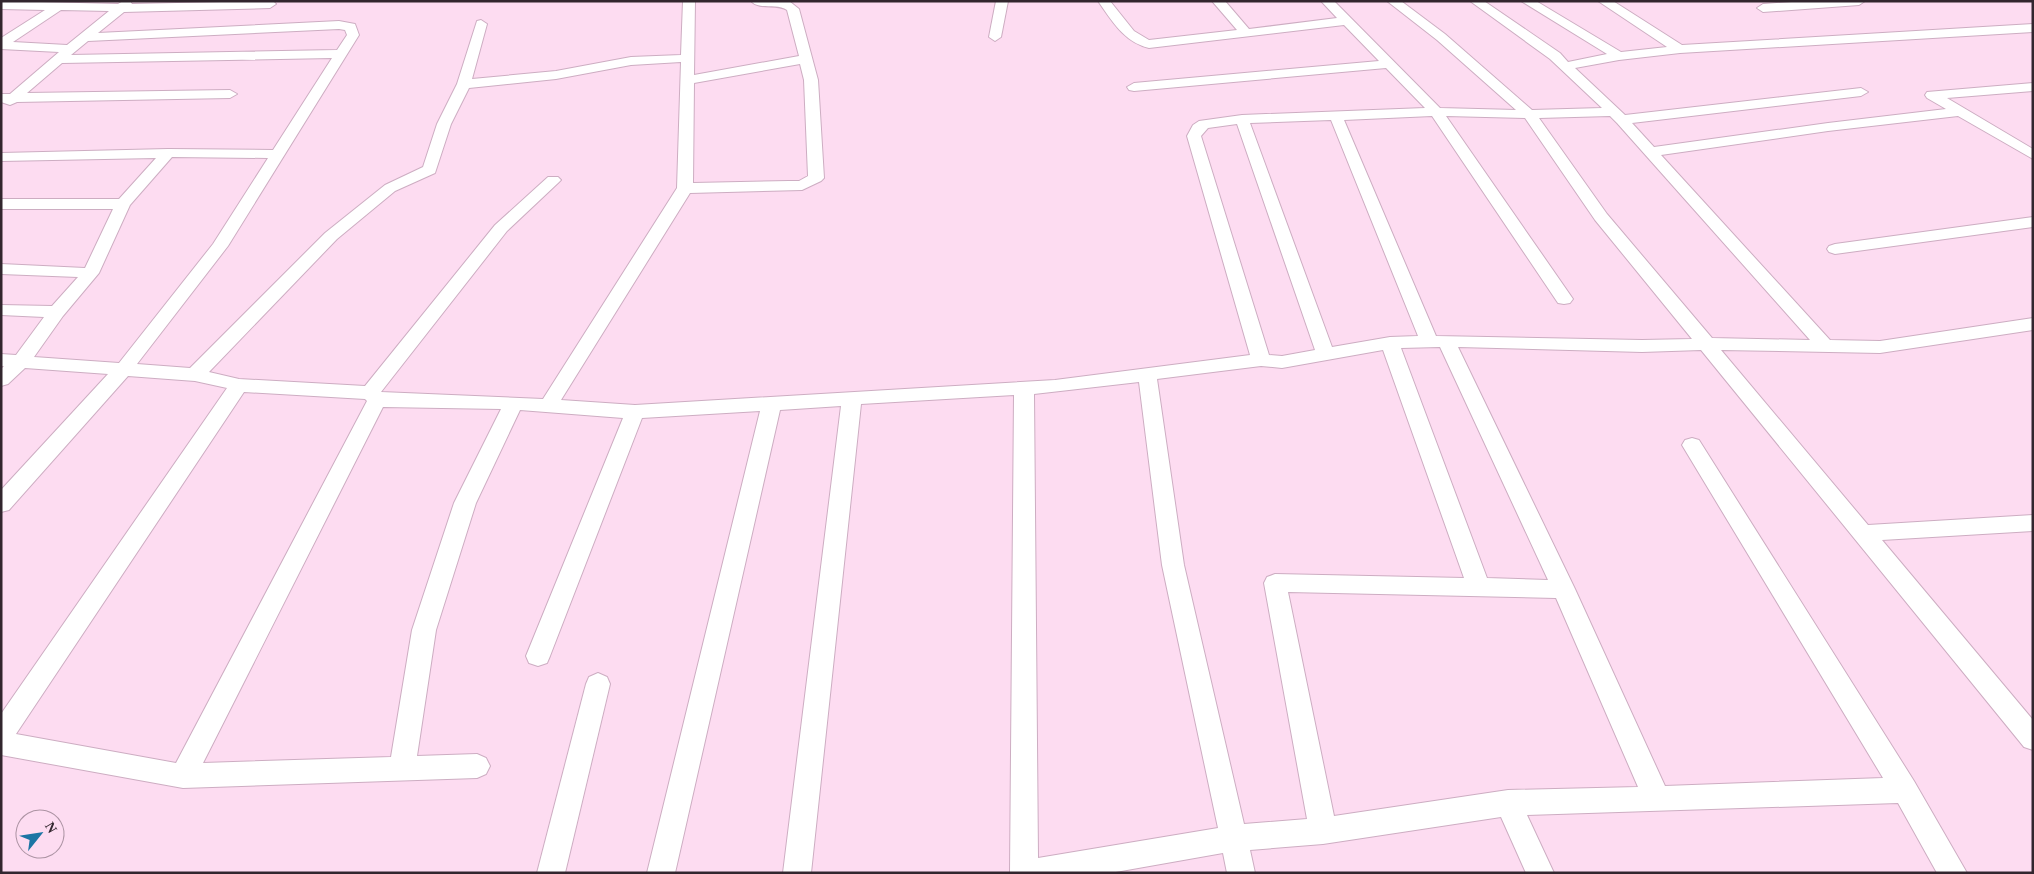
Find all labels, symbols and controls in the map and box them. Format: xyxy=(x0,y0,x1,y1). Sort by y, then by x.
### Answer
north arrow xyxy=(15,809,65,859)
text: N xyxy=(42,820,60,836)

